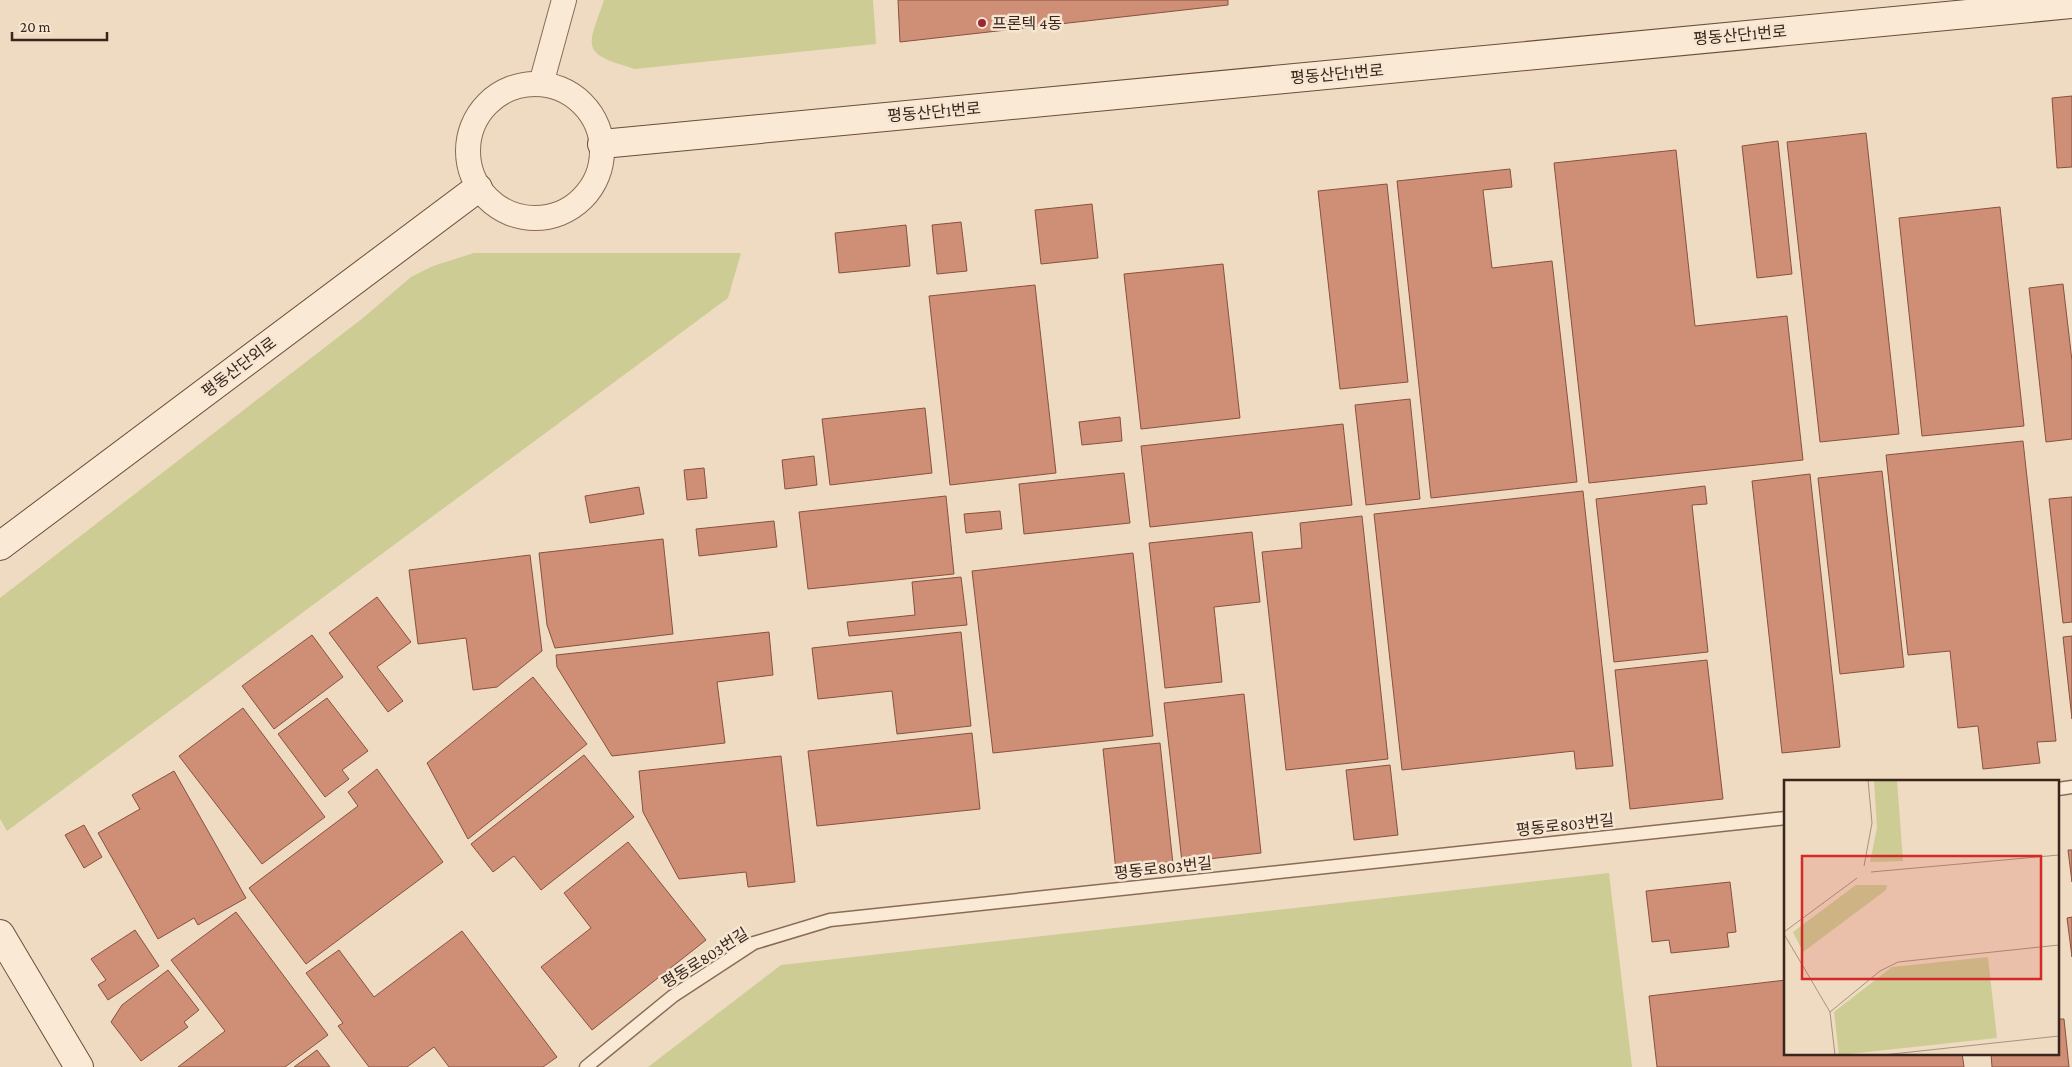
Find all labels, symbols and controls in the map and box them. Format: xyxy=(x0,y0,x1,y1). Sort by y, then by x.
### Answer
scale bar xyxy=(12,10,108,42)
place label: 프론텍 4동 xyxy=(992,15,1062,32)
marker: 프론텍 4동 xyxy=(976,17,988,29)
text: 20 m xyxy=(20,19,51,35)
street label: 평동산단1번로 xyxy=(1693,22,1788,48)
street label: 평동산단1번로 xyxy=(1290,61,1385,87)
street label: 평동산단1번로 xyxy=(887,99,982,125)
street label: 평동산단외로 xyxy=(199,333,280,400)
inset map xyxy=(1784,780,2060,1054)
street label: 평동로803번길 xyxy=(1515,811,1615,839)
street label: 평동로803번길 xyxy=(1113,854,1213,882)
street label: 평동로803번길 xyxy=(659,925,751,991)

